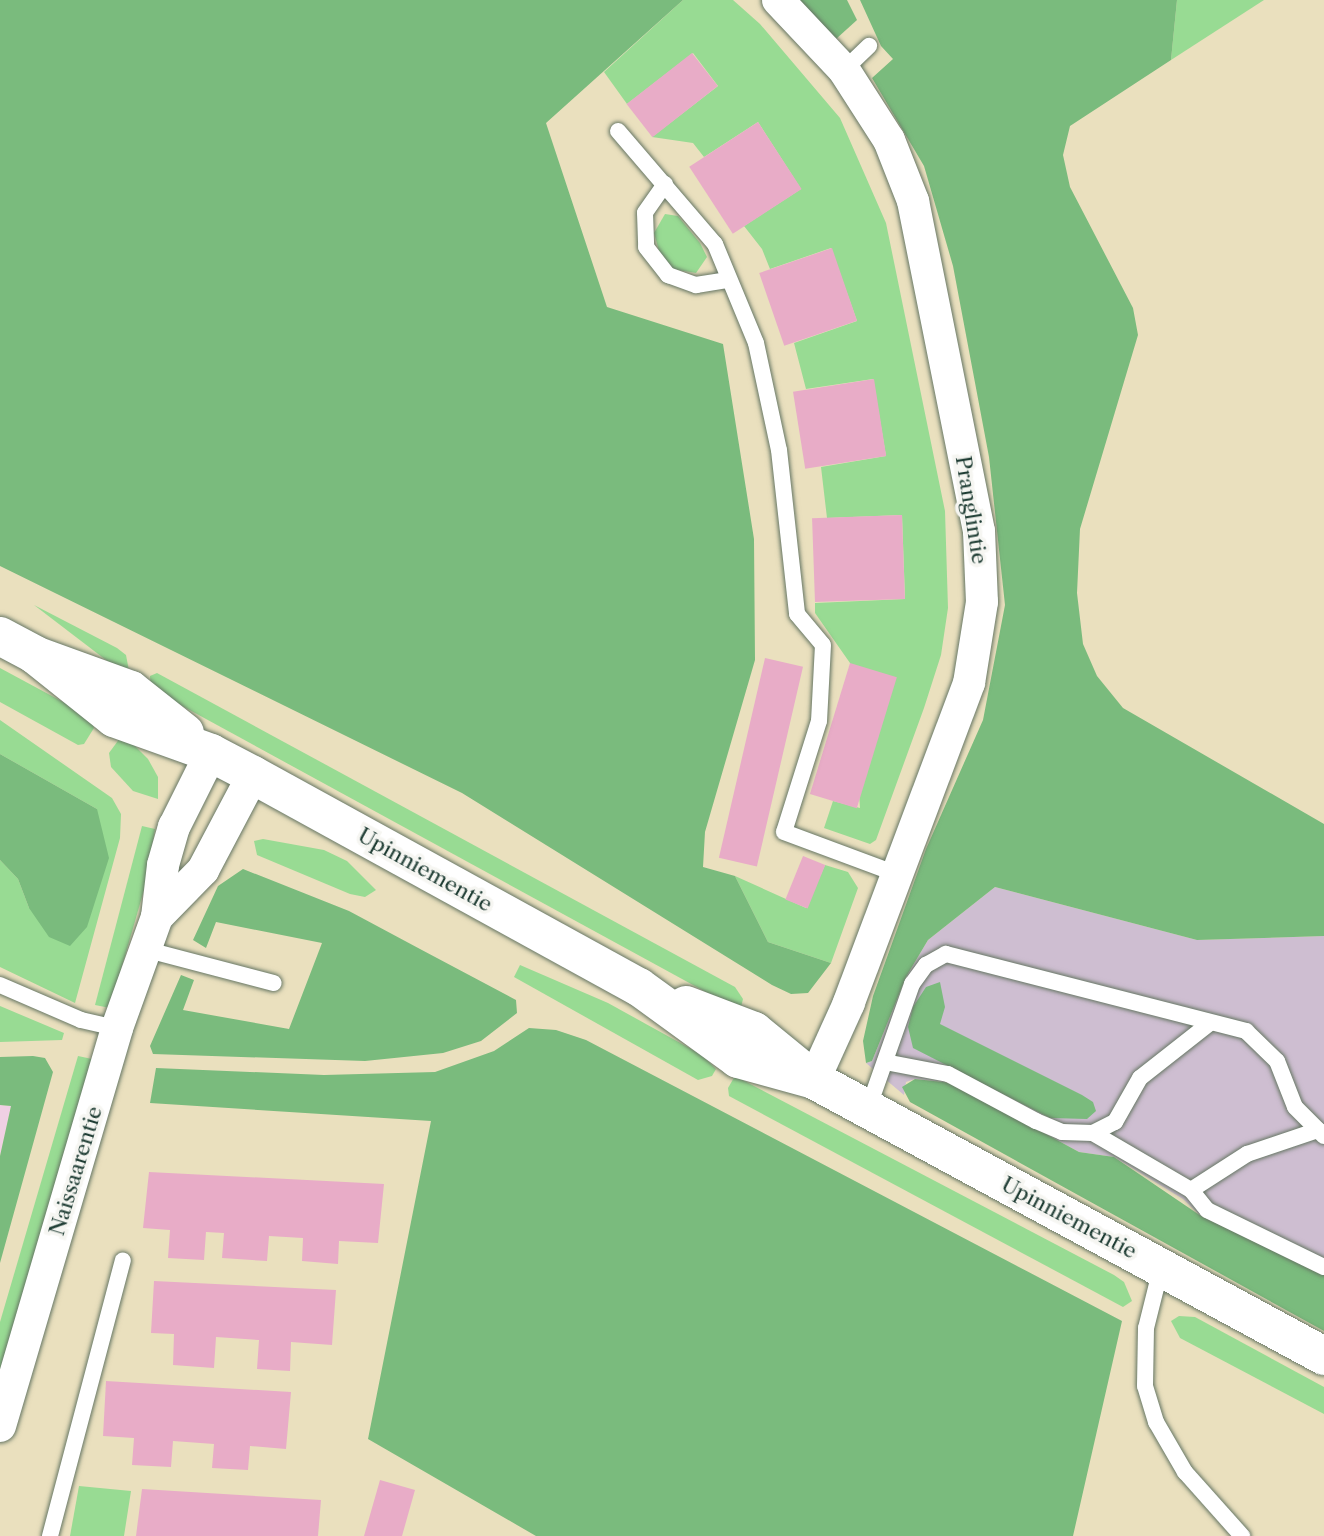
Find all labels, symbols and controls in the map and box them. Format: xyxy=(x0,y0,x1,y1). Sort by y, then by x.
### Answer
street label: Pranglintie xyxy=(950,454,992,566)
street label: Upinniementie xyxy=(353,823,497,917)
street label: Naissaarentie xyxy=(44,1103,108,1239)
street label: Upinniementie xyxy=(997,1172,1141,1264)

